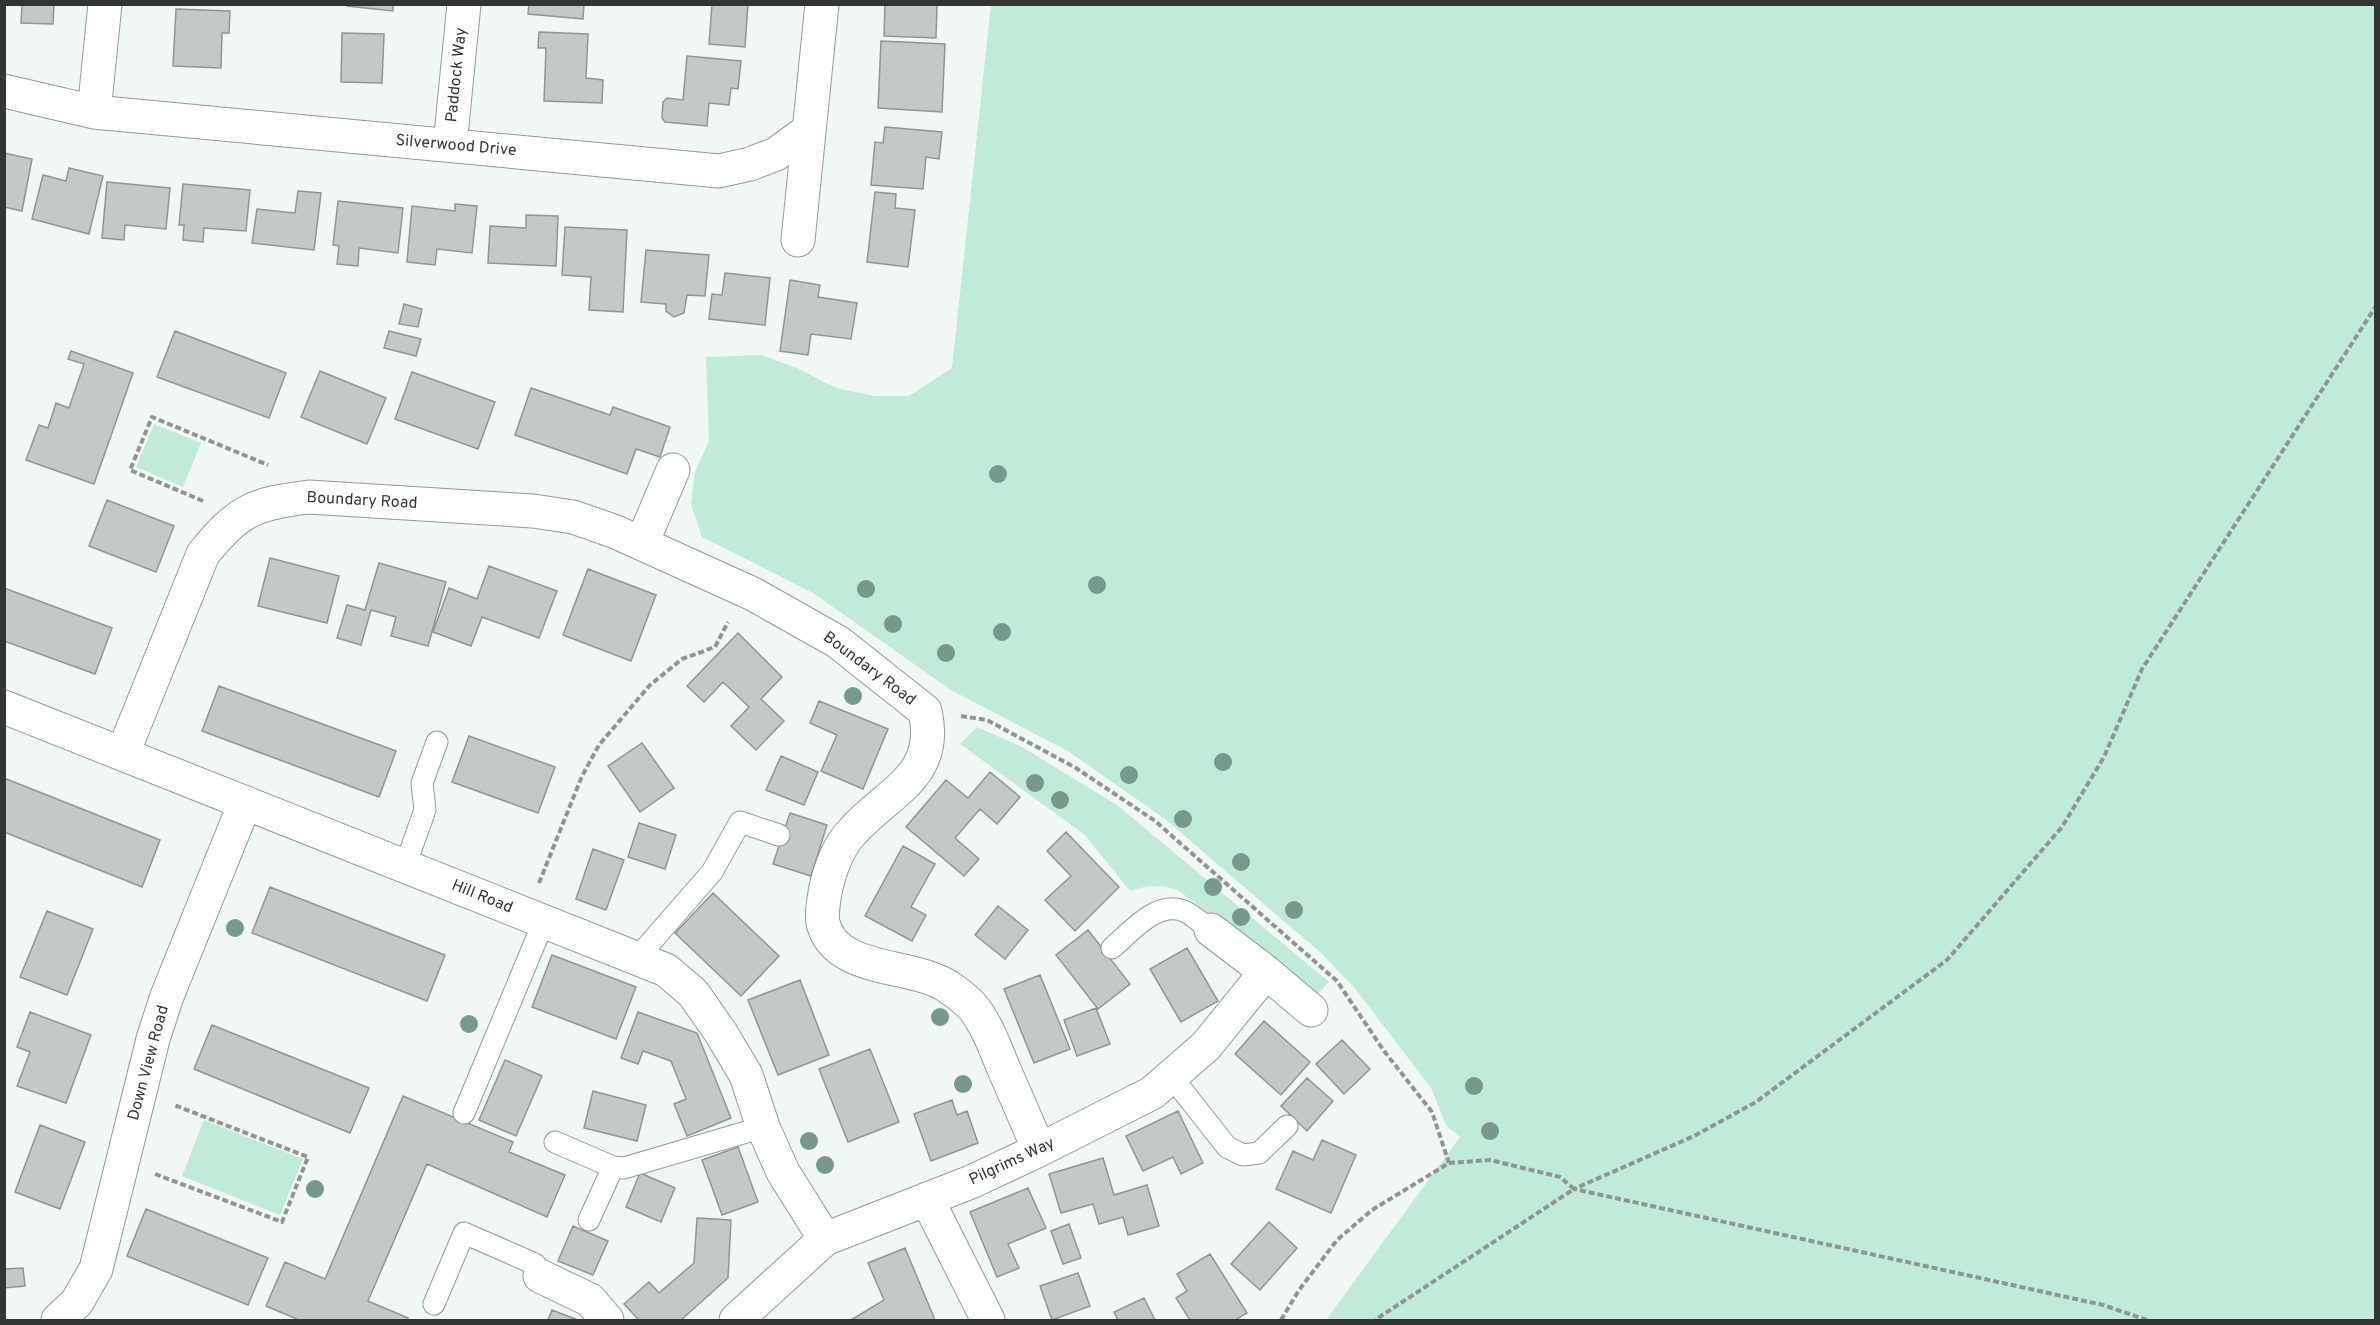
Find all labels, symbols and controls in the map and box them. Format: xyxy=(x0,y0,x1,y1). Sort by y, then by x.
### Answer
street label: Paddock Way xyxy=(442,27,472,123)
street label: Silverwood Drive xyxy=(395,131,517,161)
street label: Boundary Road xyxy=(306,488,418,514)
street label: Boundary Road xyxy=(819,628,919,710)
street label: Hill Road xyxy=(448,876,516,918)
street label: Down View Road xyxy=(124,1003,174,1123)
street label: Pilgrims Way xyxy=(966,1133,1058,1191)

